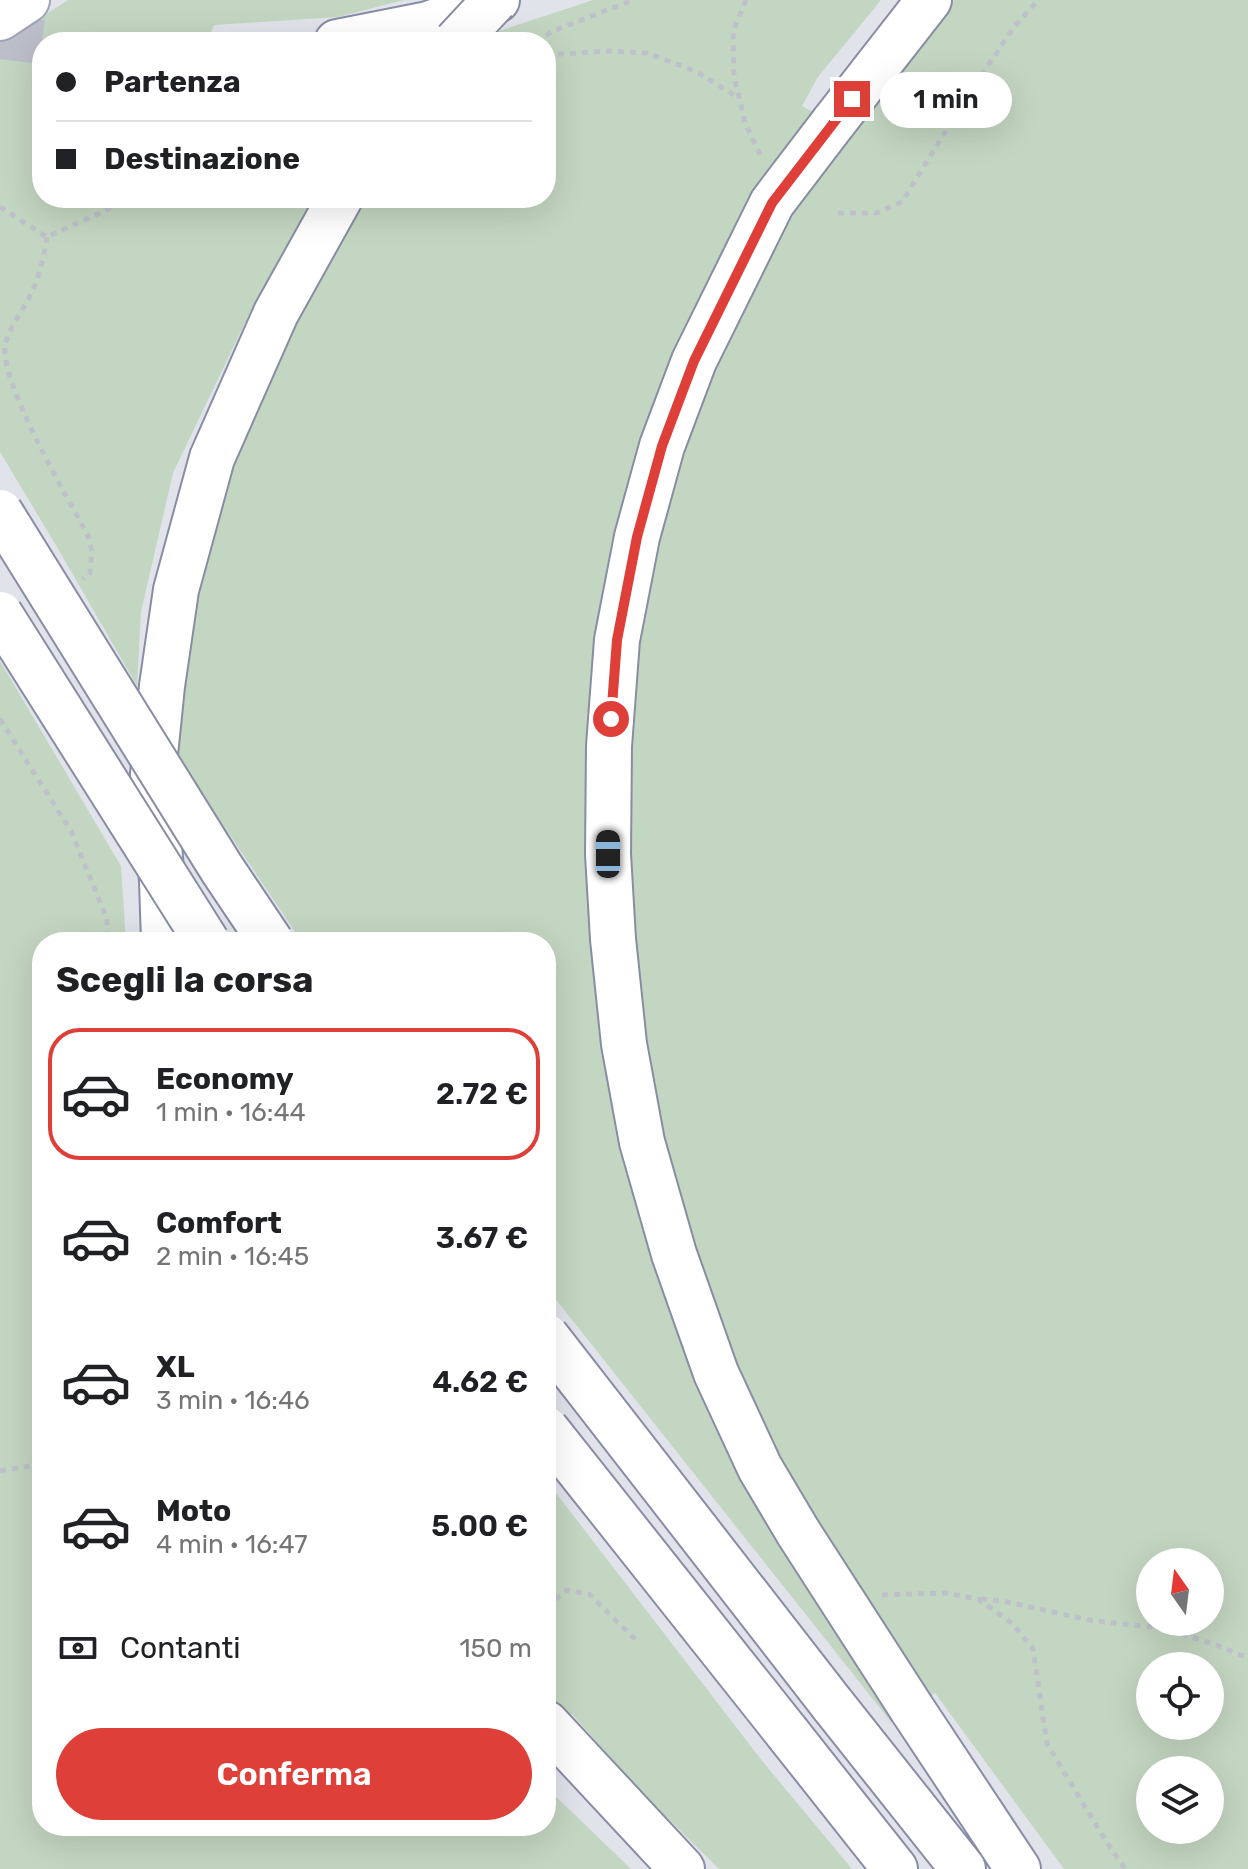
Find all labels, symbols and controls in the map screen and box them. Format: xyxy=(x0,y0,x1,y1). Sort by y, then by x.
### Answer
text: Partenza xyxy=(104,64,241,100)
callout: 1 min xyxy=(880,71,1012,127)
route end xyxy=(834,81,870,117)
text: 1 min xyxy=(913,84,979,115)
text: Destinazione xyxy=(104,141,300,177)
route start xyxy=(593,701,629,737)
car xyxy=(596,830,620,878)
text: Scegli la corsa xyxy=(56,958,314,1001)
icon: car xyxy=(60,1058,132,1130)
text: Economy xyxy=(156,1061,294,1097)
text: 2.72 € xyxy=(436,1076,528,1112)
text: 1 min · 16:44 xyxy=(156,1097,306,1128)
icon: car xyxy=(60,1202,132,1274)
text: Comfort xyxy=(156,1205,282,1241)
text: 3.67 € xyxy=(436,1220,528,1256)
text: 2 min · 16:45 xyxy=(156,1241,309,1272)
icon: car xyxy=(60,1346,132,1418)
text: XL xyxy=(156,1349,195,1385)
text: 4.62 € xyxy=(432,1364,528,1400)
text: 3 min · 16:46 xyxy=(156,1385,310,1416)
icon: car xyxy=(60,1490,132,1562)
text: Moto xyxy=(156,1493,231,1529)
text: 5.00 € xyxy=(431,1508,528,1544)
text: 4 min · 16:47 xyxy=(156,1529,307,1560)
north arrow xyxy=(1136,1548,1224,1636)
map controls xyxy=(1136,1548,1224,1844)
icon: cash xyxy=(56,1626,100,1670)
text: Contanti xyxy=(120,1630,240,1666)
text: 150 m xyxy=(459,1633,532,1664)
button: locate xyxy=(1136,1652,1224,1740)
button: Conferma xyxy=(56,1728,532,1820)
button: layers xyxy=(1136,1756,1224,1844)

